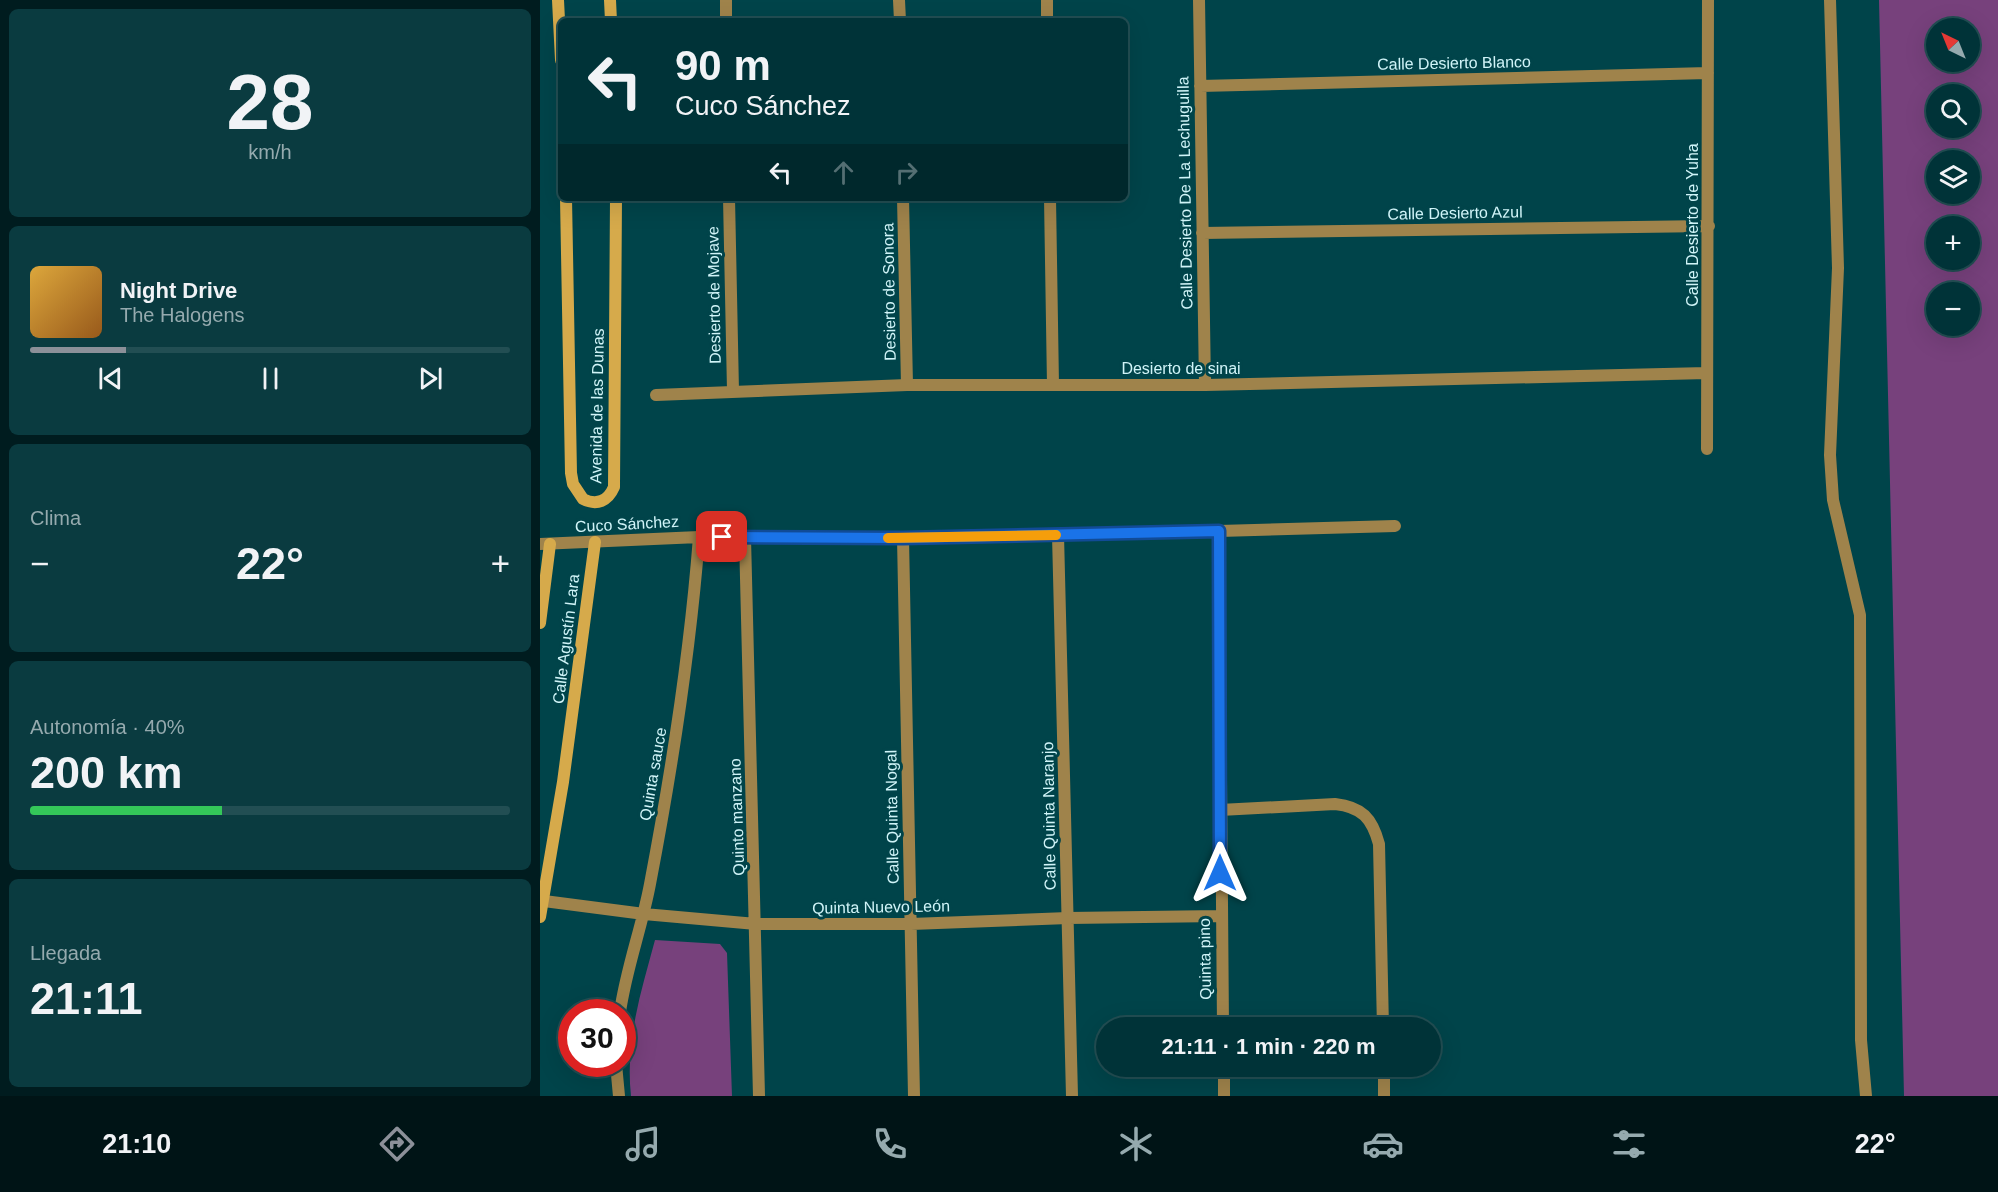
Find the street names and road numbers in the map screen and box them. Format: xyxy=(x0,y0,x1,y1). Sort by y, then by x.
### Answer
street label: Calle Desierto Blanco xyxy=(1377,53,1531,73)
street label: Calle Desierto De La Lechuguilla xyxy=(1174,76,1196,310)
street label: Calle Desierto de Yuha xyxy=(1684,143,1701,307)
street label: Calle Desierto Azul xyxy=(1387,203,1523,223)
street label: Desierto de Sonora xyxy=(879,223,899,361)
street label: Desierto de Mojave xyxy=(704,226,724,364)
street label: Avenida de las Dunas xyxy=(587,328,607,484)
street label: Desierto de sinai xyxy=(1121,360,1241,377)
street label: Cuco Sánchez xyxy=(575,513,679,535)
street label: Calle Agustín Lara xyxy=(550,573,582,705)
street label: Quinta sauce xyxy=(636,726,670,822)
street label: Calle Quinta Naranjo xyxy=(1039,742,1059,890)
street label: Calle Quinta Nogal xyxy=(882,750,902,884)
street label: Quinto manzano xyxy=(726,758,748,876)
street label: Quinta Nuevo León xyxy=(812,897,950,917)
street label: Quinta pino xyxy=(1196,918,1214,1000)

